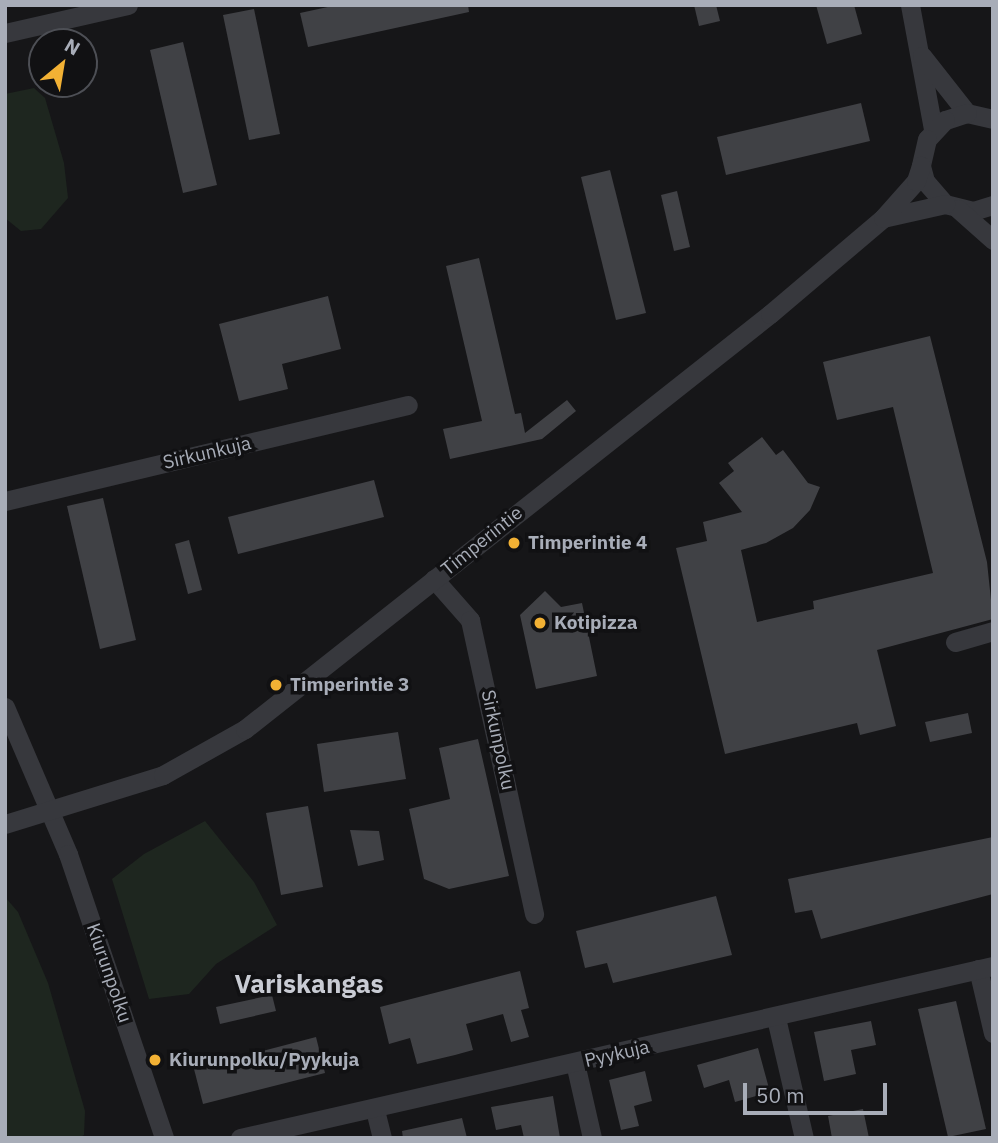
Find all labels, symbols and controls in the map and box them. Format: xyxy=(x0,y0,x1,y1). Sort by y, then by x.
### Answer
north arrow xyxy=(28,28,98,98)
text: N xyxy=(61,33,84,60)
street label: Sirkunkuja xyxy=(161,432,253,474)
street label: Timperintie xyxy=(437,501,527,581)
place label: Timperintie 4 xyxy=(528,532,647,554)
marker: Timperintie 4 xyxy=(506,535,522,551)
place label: Kotipizza xyxy=(554,612,638,634)
marker: Kotipizza xyxy=(532,615,548,631)
place label: Timperintie 3 xyxy=(290,674,409,696)
marker: Timperintie 3 xyxy=(268,677,284,693)
street label: Sirkunpolku xyxy=(476,688,520,792)
street label: Kiurunpolku xyxy=(81,920,137,1026)
district label: Variskangas xyxy=(234,968,384,1000)
street label: Pyykuja xyxy=(582,1035,652,1073)
place label: Kiurunpolku/Pyykuja xyxy=(169,1049,359,1071)
marker: Kiurunpolku/Pyykuja xyxy=(147,1052,163,1068)
scale bar xyxy=(746,1070,890,1114)
text: 50 m xyxy=(756,1081,805,1109)

